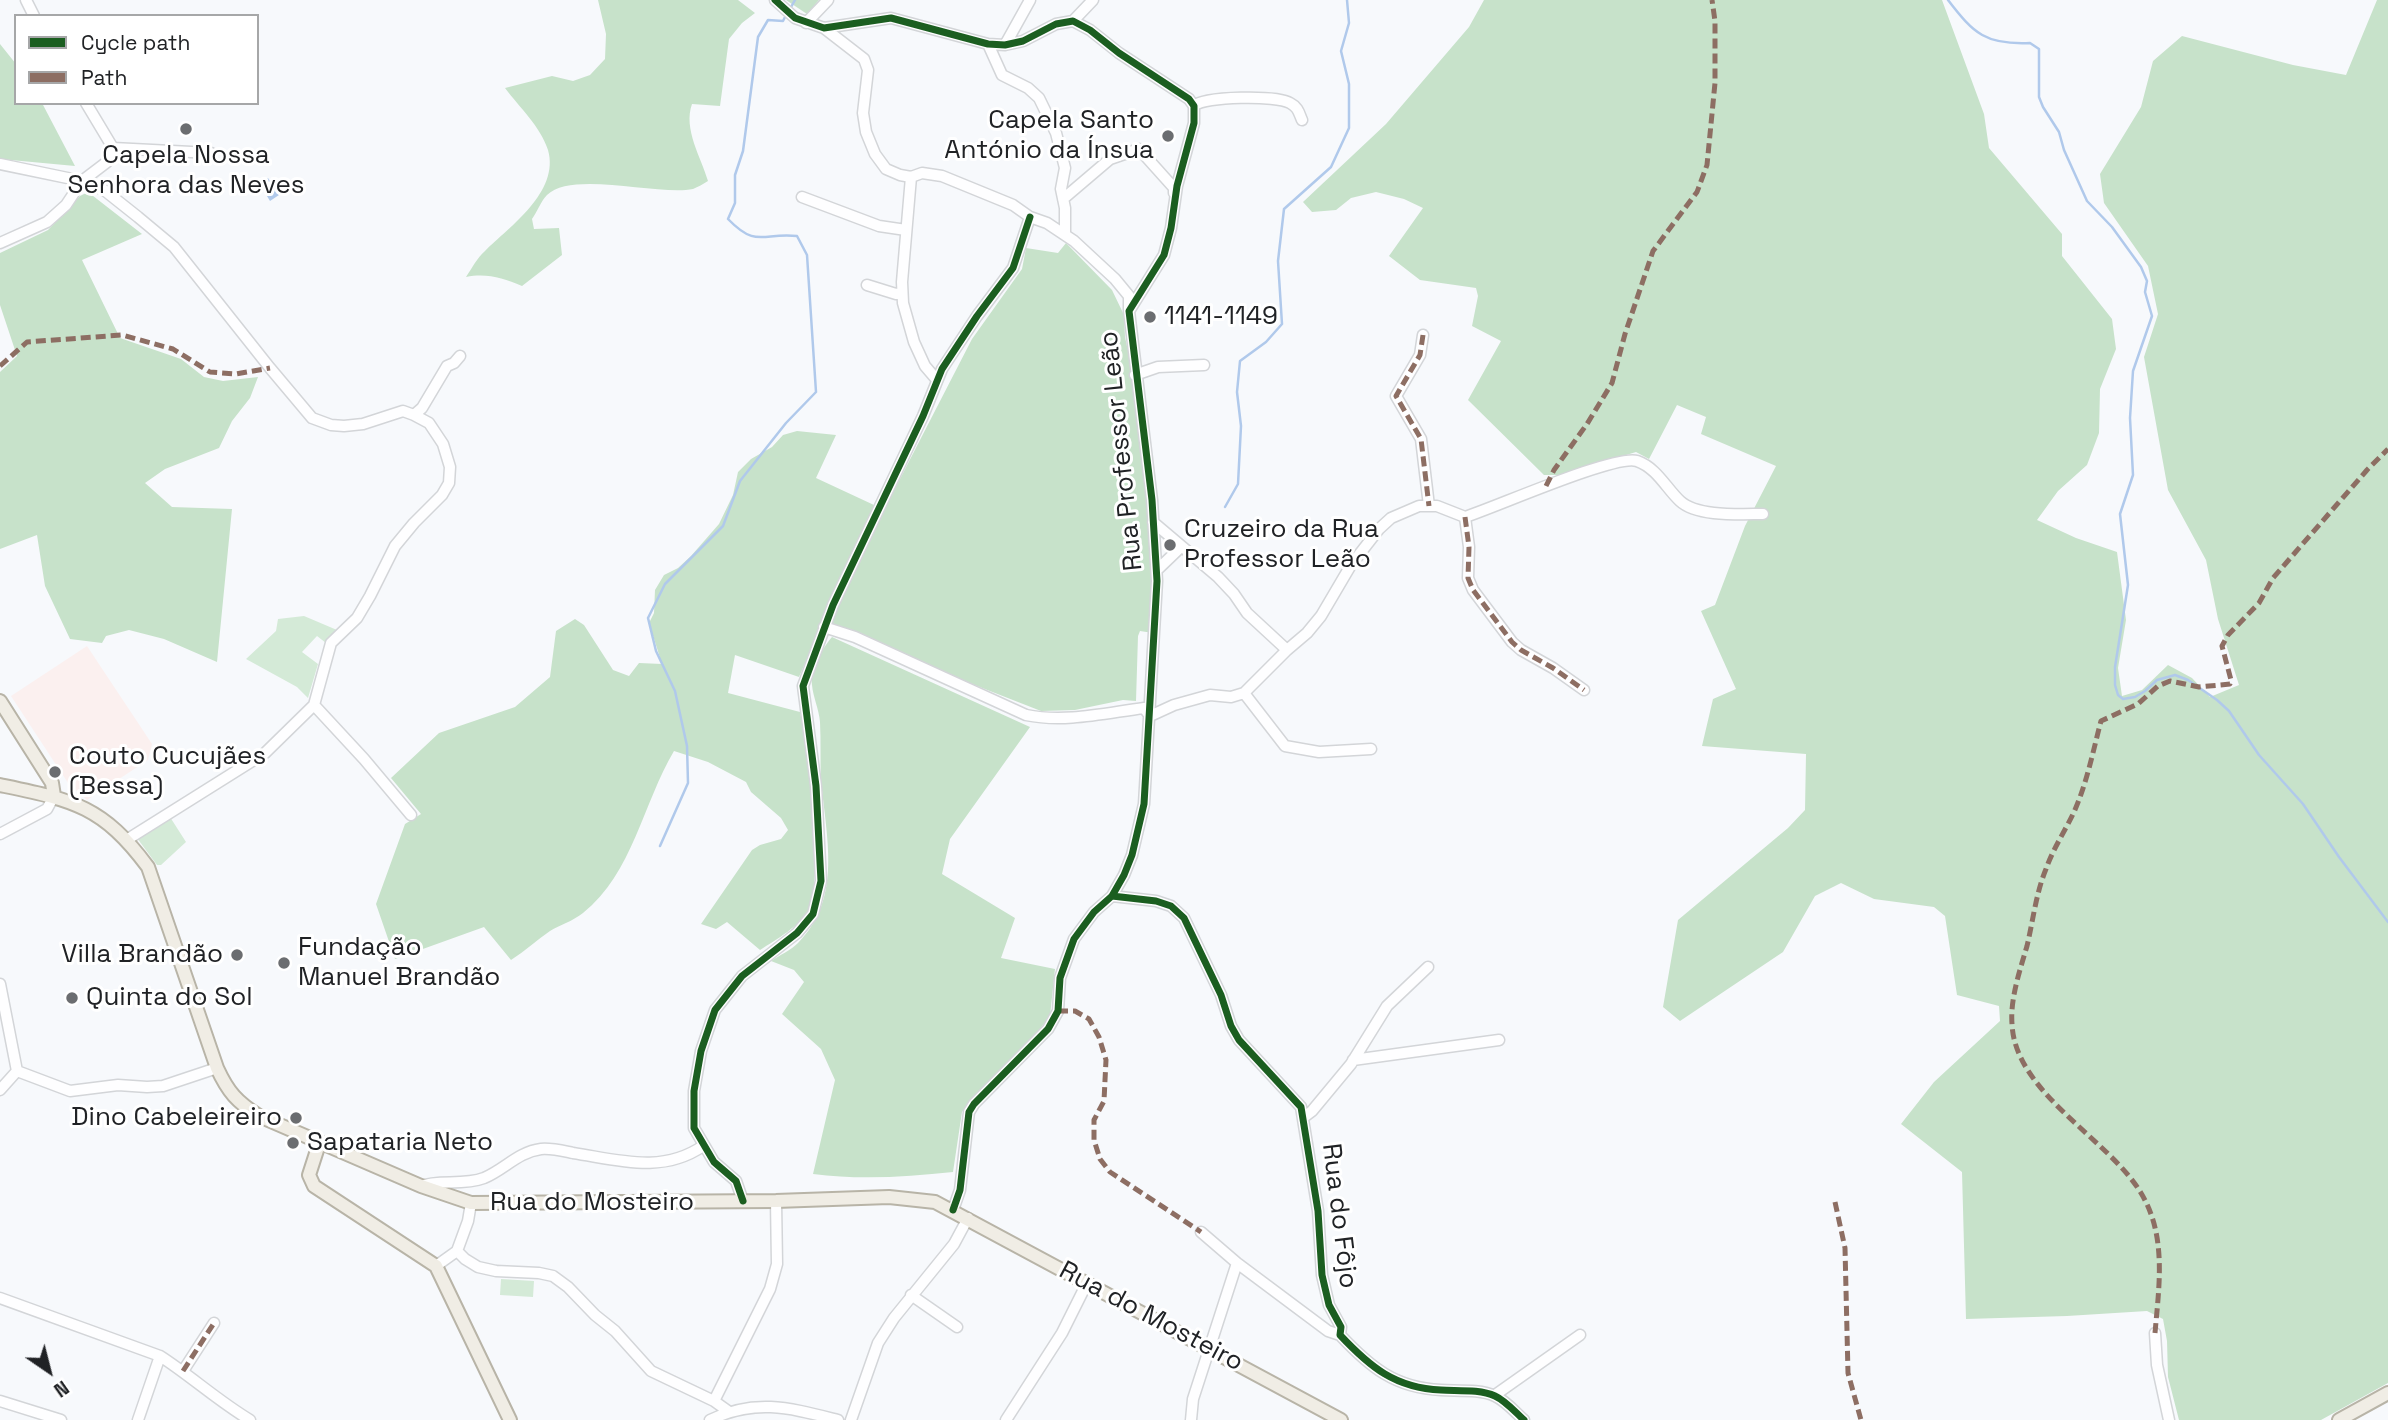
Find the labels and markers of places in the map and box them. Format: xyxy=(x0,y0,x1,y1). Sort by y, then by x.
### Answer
place label: Capela Santo António da Ínsua xyxy=(944,105,1154,166)
marker: Capela Nossa Senhora das Neves xyxy=(178,121,194,137)
marker: Capela Santo António da Ínsua xyxy=(1160,128,1176,144)
place label: Capela Nossa Senhora das Neves xyxy=(68,140,304,202)
place label: 1141-1149 xyxy=(1164,301,1278,333)
marker: 1141-1149 xyxy=(1142,309,1158,325)
place label: Cruzeiro da Rua Professor Leão xyxy=(1184,514,1379,576)
marker: Cruzeiro da Rua Professor Leão xyxy=(1162,537,1178,553)
place label: Couto Cucujães (Bessa) xyxy=(69,741,266,802)
marker: Couto Cucujães (Bessa) xyxy=(47,764,63,780)
place label: Fundação Manuel Brandão xyxy=(298,932,500,993)
place label: Villa Brandão xyxy=(61,939,223,971)
marker: Villa Brandão xyxy=(229,947,245,963)
marker: Fundação Manuel Brandão xyxy=(276,955,292,971)
place label: Quinta do Sol xyxy=(86,982,253,1014)
marker: Quinta do Sol xyxy=(64,990,80,1006)
place label: Dino Cabeleireiro xyxy=(71,1102,282,1134)
marker: Dino Cabeleireiro xyxy=(288,1110,304,1126)
place label: Sapataria Neto xyxy=(307,1127,493,1159)
marker: Sapataria Neto xyxy=(285,1135,301,1151)

